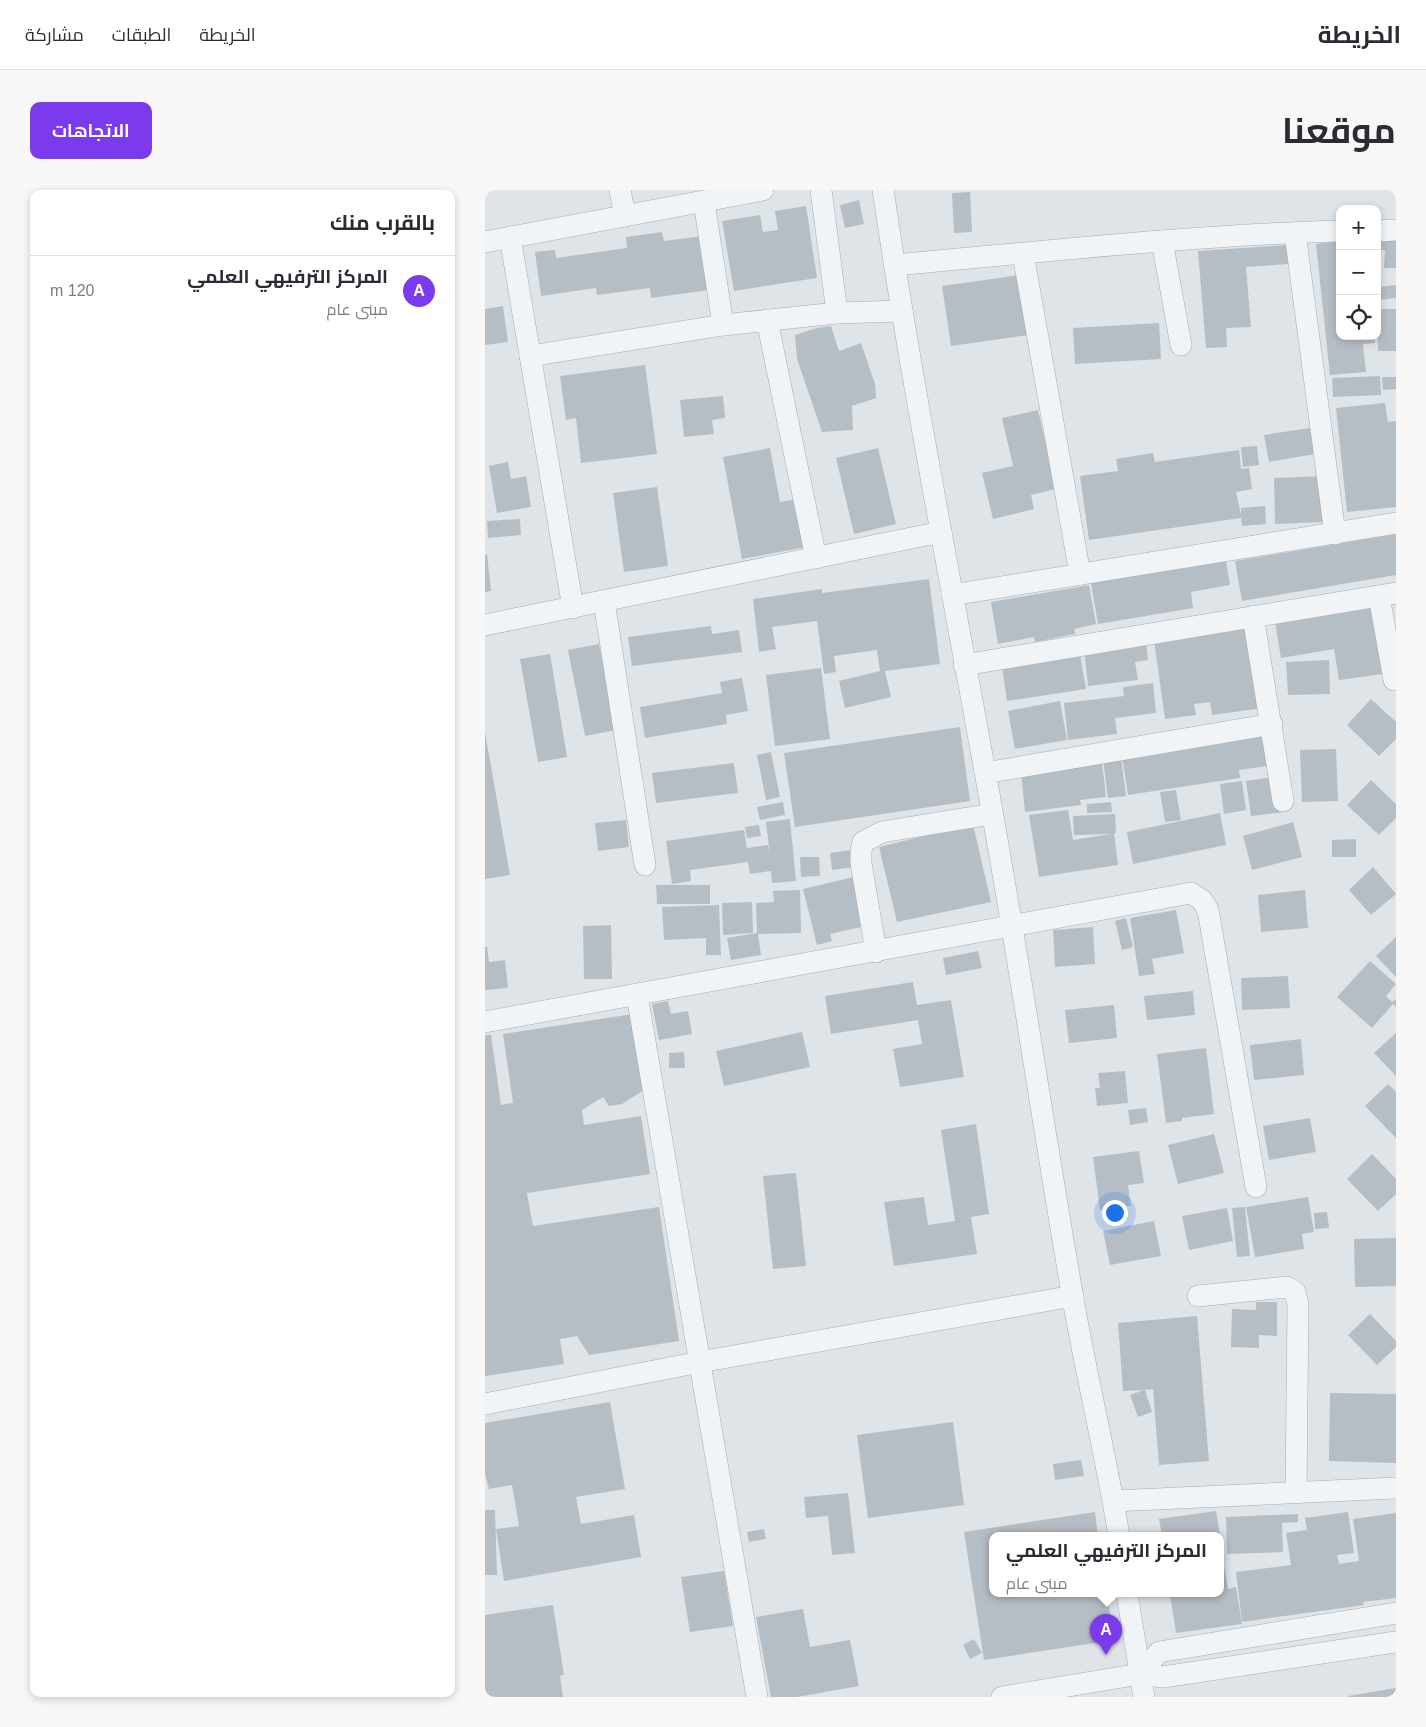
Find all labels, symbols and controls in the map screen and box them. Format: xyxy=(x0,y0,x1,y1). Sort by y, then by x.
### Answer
text: الخريطة xyxy=(1318,21,1401,48)
text: مشاركة xyxy=(25,25,84,45)
text: الطبقات xyxy=(112,25,171,45)
text: الخريطة xyxy=(199,25,256,45)
button: الاتجاهات xyxy=(30,102,152,159)
text: موقعنا xyxy=(1282,111,1396,150)
map controls xyxy=(1336,205,1381,340)
button: + xyxy=(1336,205,1381,250)
text: بالقرب منك xyxy=(330,211,435,234)
button: − xyxy=(1336,250,1381,295)
text: المركز الترفيهي العلمي xyxy=(187,266,388,287)
text: 120 m xyxy=(50,282,94,299)
text: A xyxy=(413,282,425,299)
button: locate xyxy=(1336,295,1381,340)
text: مبنى عام xyxy=(327,301,388,318)
your location xyxy=(1102,1200,1128,1226)
popup xyxy=(989,1532,1224,1597)
text: المركز الترفيهي العلمي xyxy=(1006,1540,1207,1561)
text: مبنى عام xyxy=(1006,1575,1068,1592)
pin: A xyxy=(1090,1614,1122,1655)

